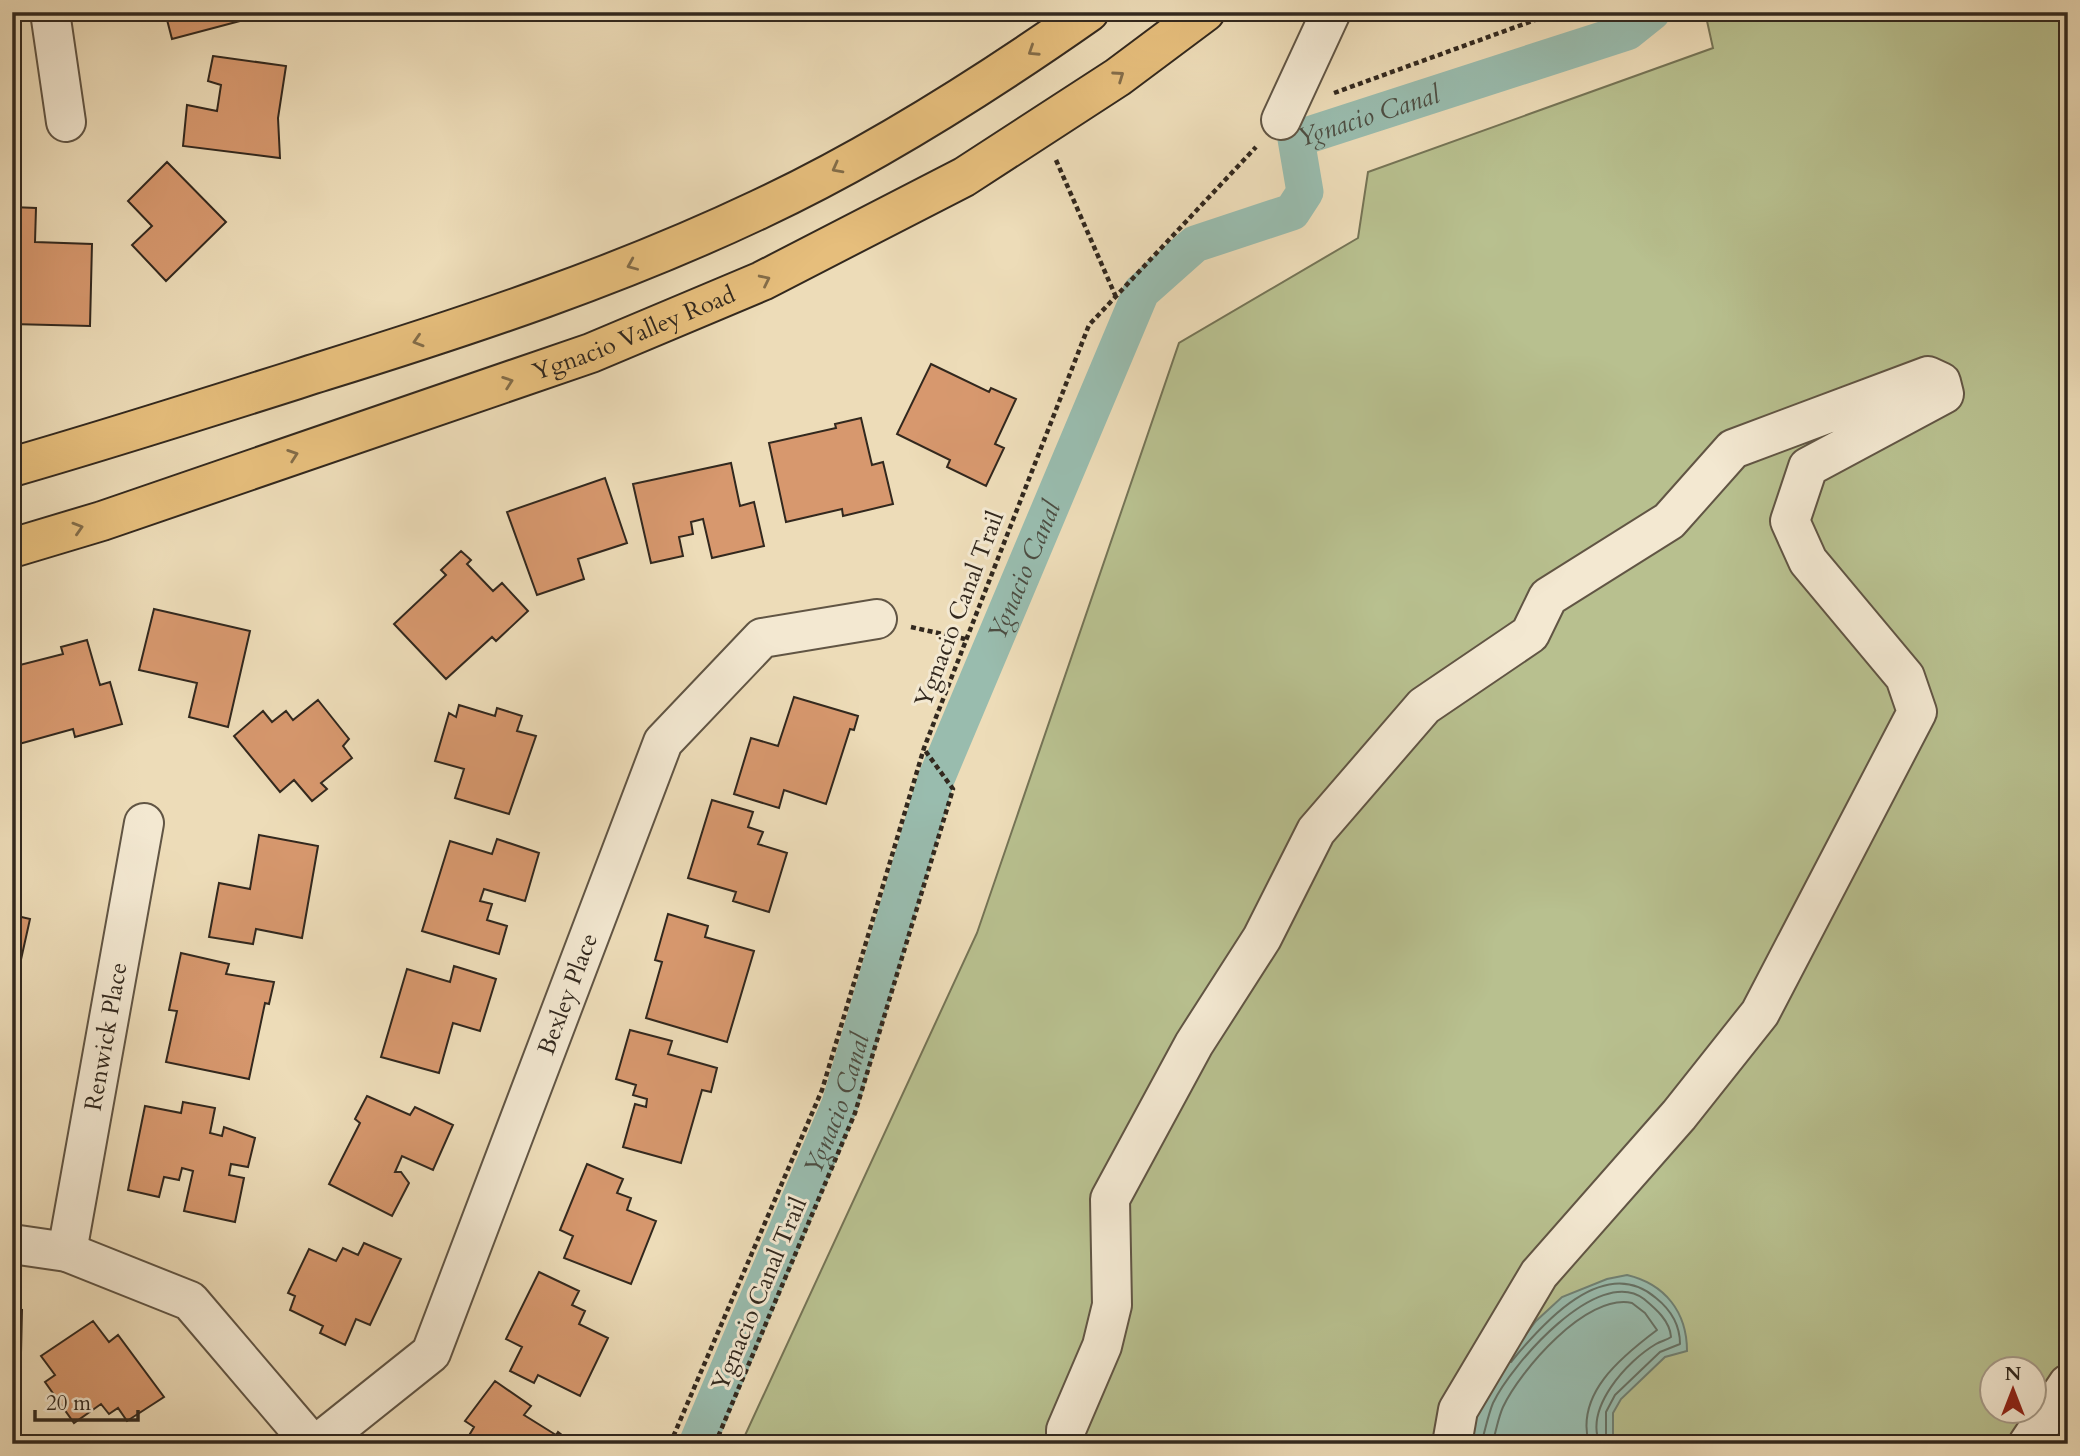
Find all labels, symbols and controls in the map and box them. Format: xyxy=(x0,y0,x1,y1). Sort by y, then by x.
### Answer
one-way arrow xyxy=(1028,43,1041,55)
one-way arrow xyxy=(1111,72,1124,84)
water label: Ygnacio Canal xyxy=(1292,76,1445,156)
one-way arrow xyxy=(832,159,845,173)
one-way arrow xyxy=(627,256,639,270)
one-way arrow xyxy=(758,274,770,288)
street label: Ygnacio Valley Road xyxy=(528,278,740,389)
one-way arrow xyxy=(412,333,424,348)
one-way arrow xyxy=(502,376,514,390)
one-way arrow xyxy=(287,449,299,463)
water label: Ygnacio Canal xyxy=(979,495,1069,646)
street label: Ygnacio Canal Trail xyxy=(907,506,1012,712)
one-way arrow xyxy=(71,522,83,537)
street label: Bexley Place xyxy=(530,928,606,1060)
street label: Renwick Place xyxy=(77,960,136,1113)
water label: Ygnacio Canal xyxy=(795,1028,878,1180)
street label: Ygnacio Canal Trail xyxy=(704,1192,815,1396)
north arrow xyxy=(1979,1354,2048,1424)
text: N xyxy=(2005,1361,2022,1387)
scale bar xyxy=(35,1379,138,1423)
text: 20 m xyxy=(46,1389,91,1418)

